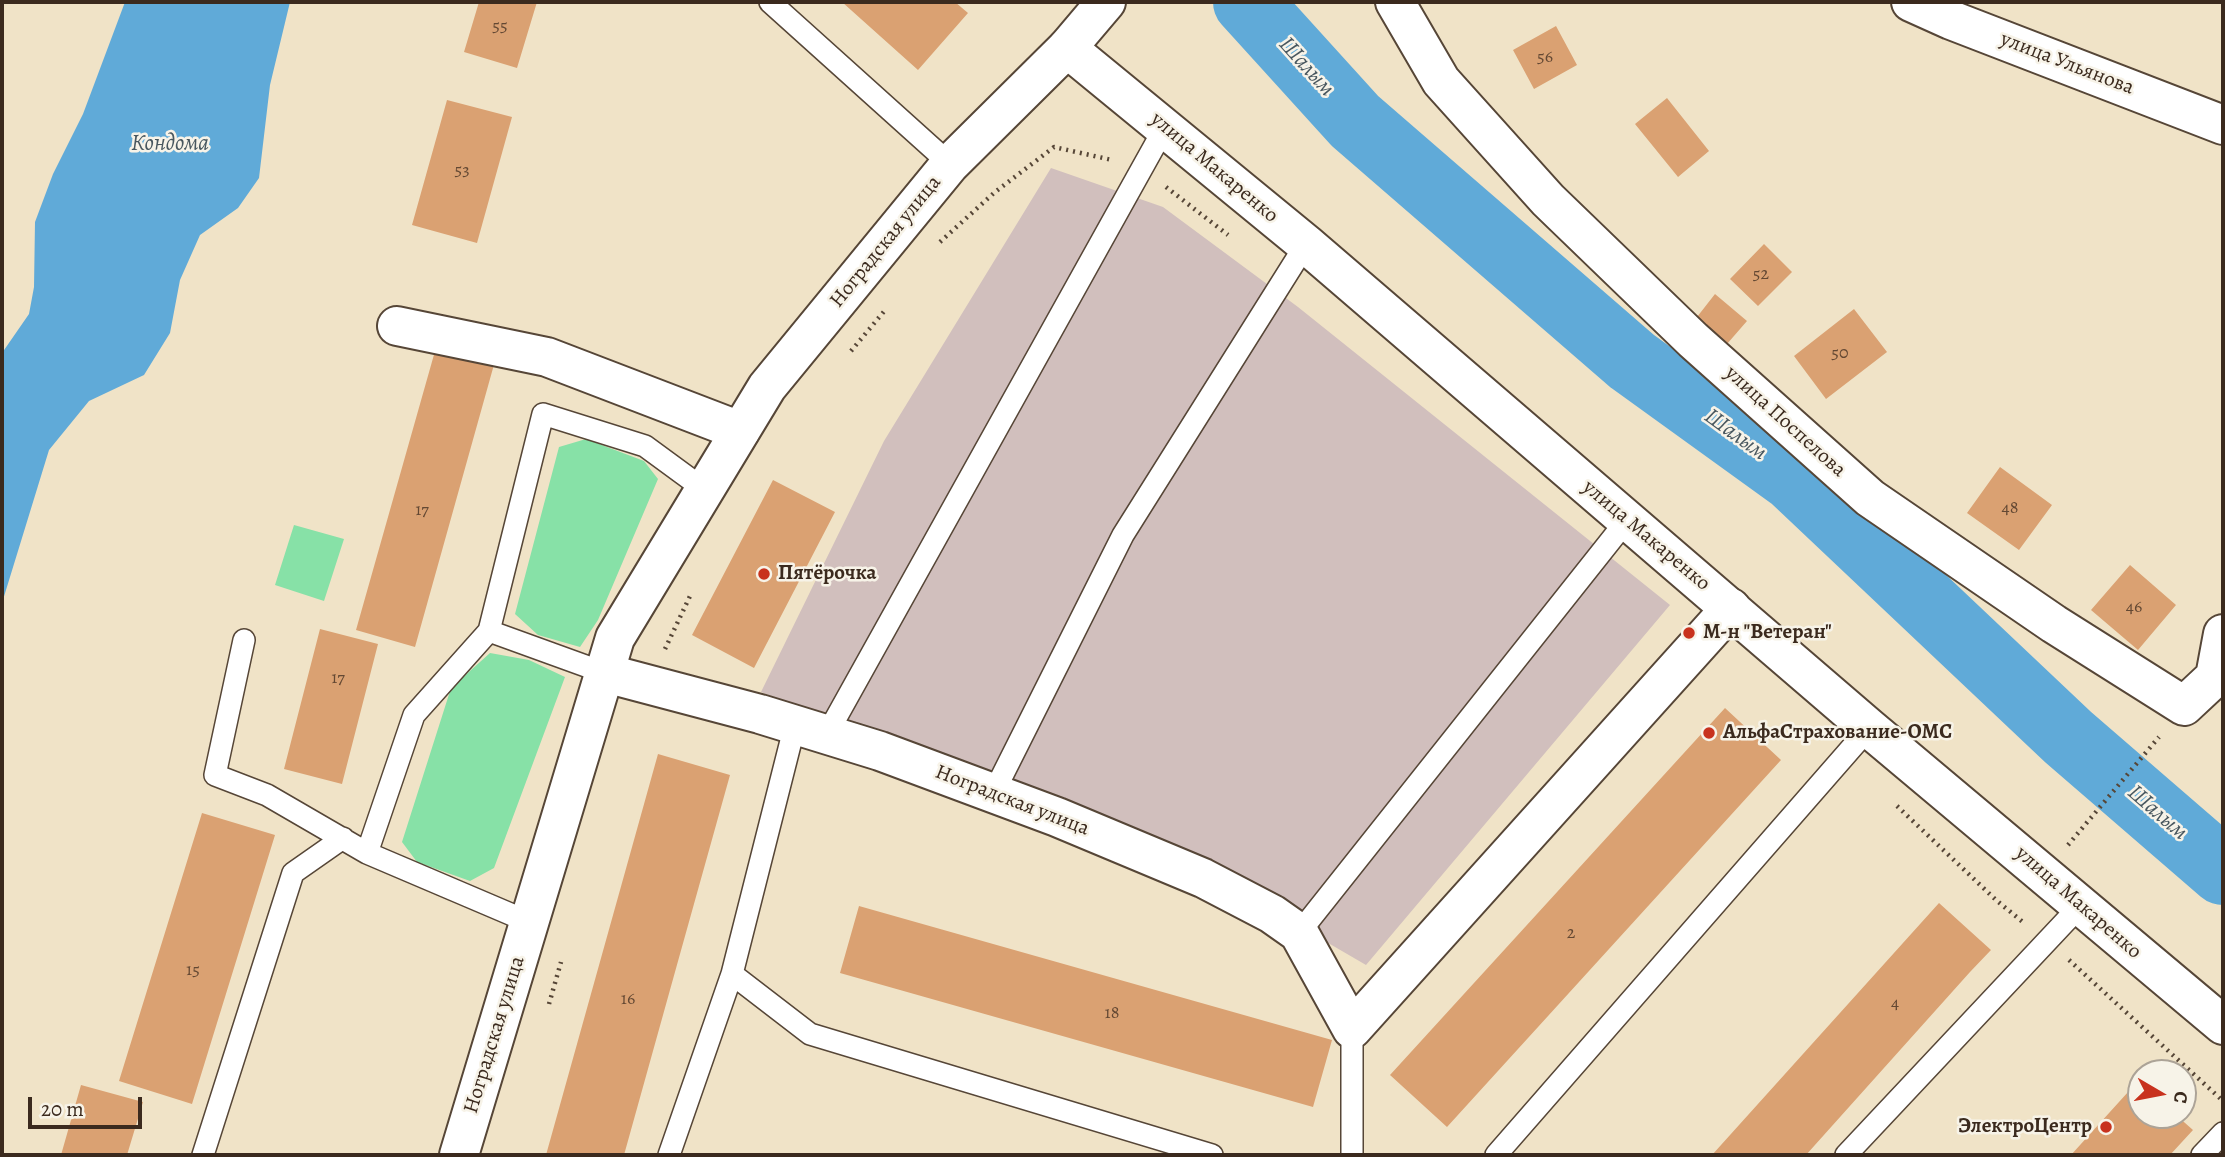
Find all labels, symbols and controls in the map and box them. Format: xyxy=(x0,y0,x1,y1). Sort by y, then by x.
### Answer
house number: 55 xyxy=(492,16,508,38)
street label: улица Ульянова xyxy=(1997,27,2137,101)
water label: Шалым xyxy=(1272,31,1340,103)
house number: 56 xyxy=(1537,47,1553,69)
street label: улица Макаренко xyxy=(1145,107,1283,229)
water label: Кондома xyxy=(131,130,209,158)
house number: 53 xyxy=(454,160,470,182)
street label: Ноградская улица xyxy=(825,171,947,313)
house number: 52 xyxy=(1753,264,1769,286)
house number: 50 xyxy=(1831,343,1849,365)
street label: улица Поспелова xyxy=(1719,361,1851,483)
water label: Шалым xyxy=(1698,403,1772,467)
street label: улица Макаренко xyxy=(1577,475,1715,597)
house number: 48 xyxy=(2002,498,2018,520)
house number: 17 xyxy=(415,500,429,522)
place label: Пятёрочка xyxy=(778,561,876,587)
marker: Пятёрочка xyxy=(756,566,772,582)
house number: 46 xyxy=(2126,597,2142,619)
place label: М-н "Ветеран" xyxy=(1703,620,1832,646)
marker: М-н "Ветеран" xyxy=(1681,625,1697,641)
house number: 17 xyxy=(331,668,345,690)
place label: АльфаСтрахование-ОМС xyxy=(1723,720,1952,746)
marker: АльфаСтрахование-ОМС xyxy=(1701,725,1717,741)
street label: Ноградская улица xyxy=(931,760,1093,842)
water label: Шалым xyxy=(2121,779,2193,847)
street label: улица Макаренко xyxy=(2010,841,2146,965)
house number: 2 xyxy=(1567,923,1575,945)
street label: Ноградская улица xyxy=(459,953,531,1117)
house number: 15 xyxy=(186,960,200,982)
house number: 16 xyxy=(621,989,635,1011)
house number: 4 xyxy=(1891,993,1899,1015)
house number: 18 xyxy=(1105,1003,1119,1025)
north arrow xyxy=(2127,1059,2197,1129)
scale bar xyxy=(32,1084,145,1128)
text: С xyxy=(2167,1089,2195,1105)
text: 20 m xyxy=(41,1095,84,1123)
place label: ЭлектроЦентр xyxy=(1958,1114,2092,1140)
marker: ЭлектроЦентр xyxy=(2098,1119,2114,1135)

